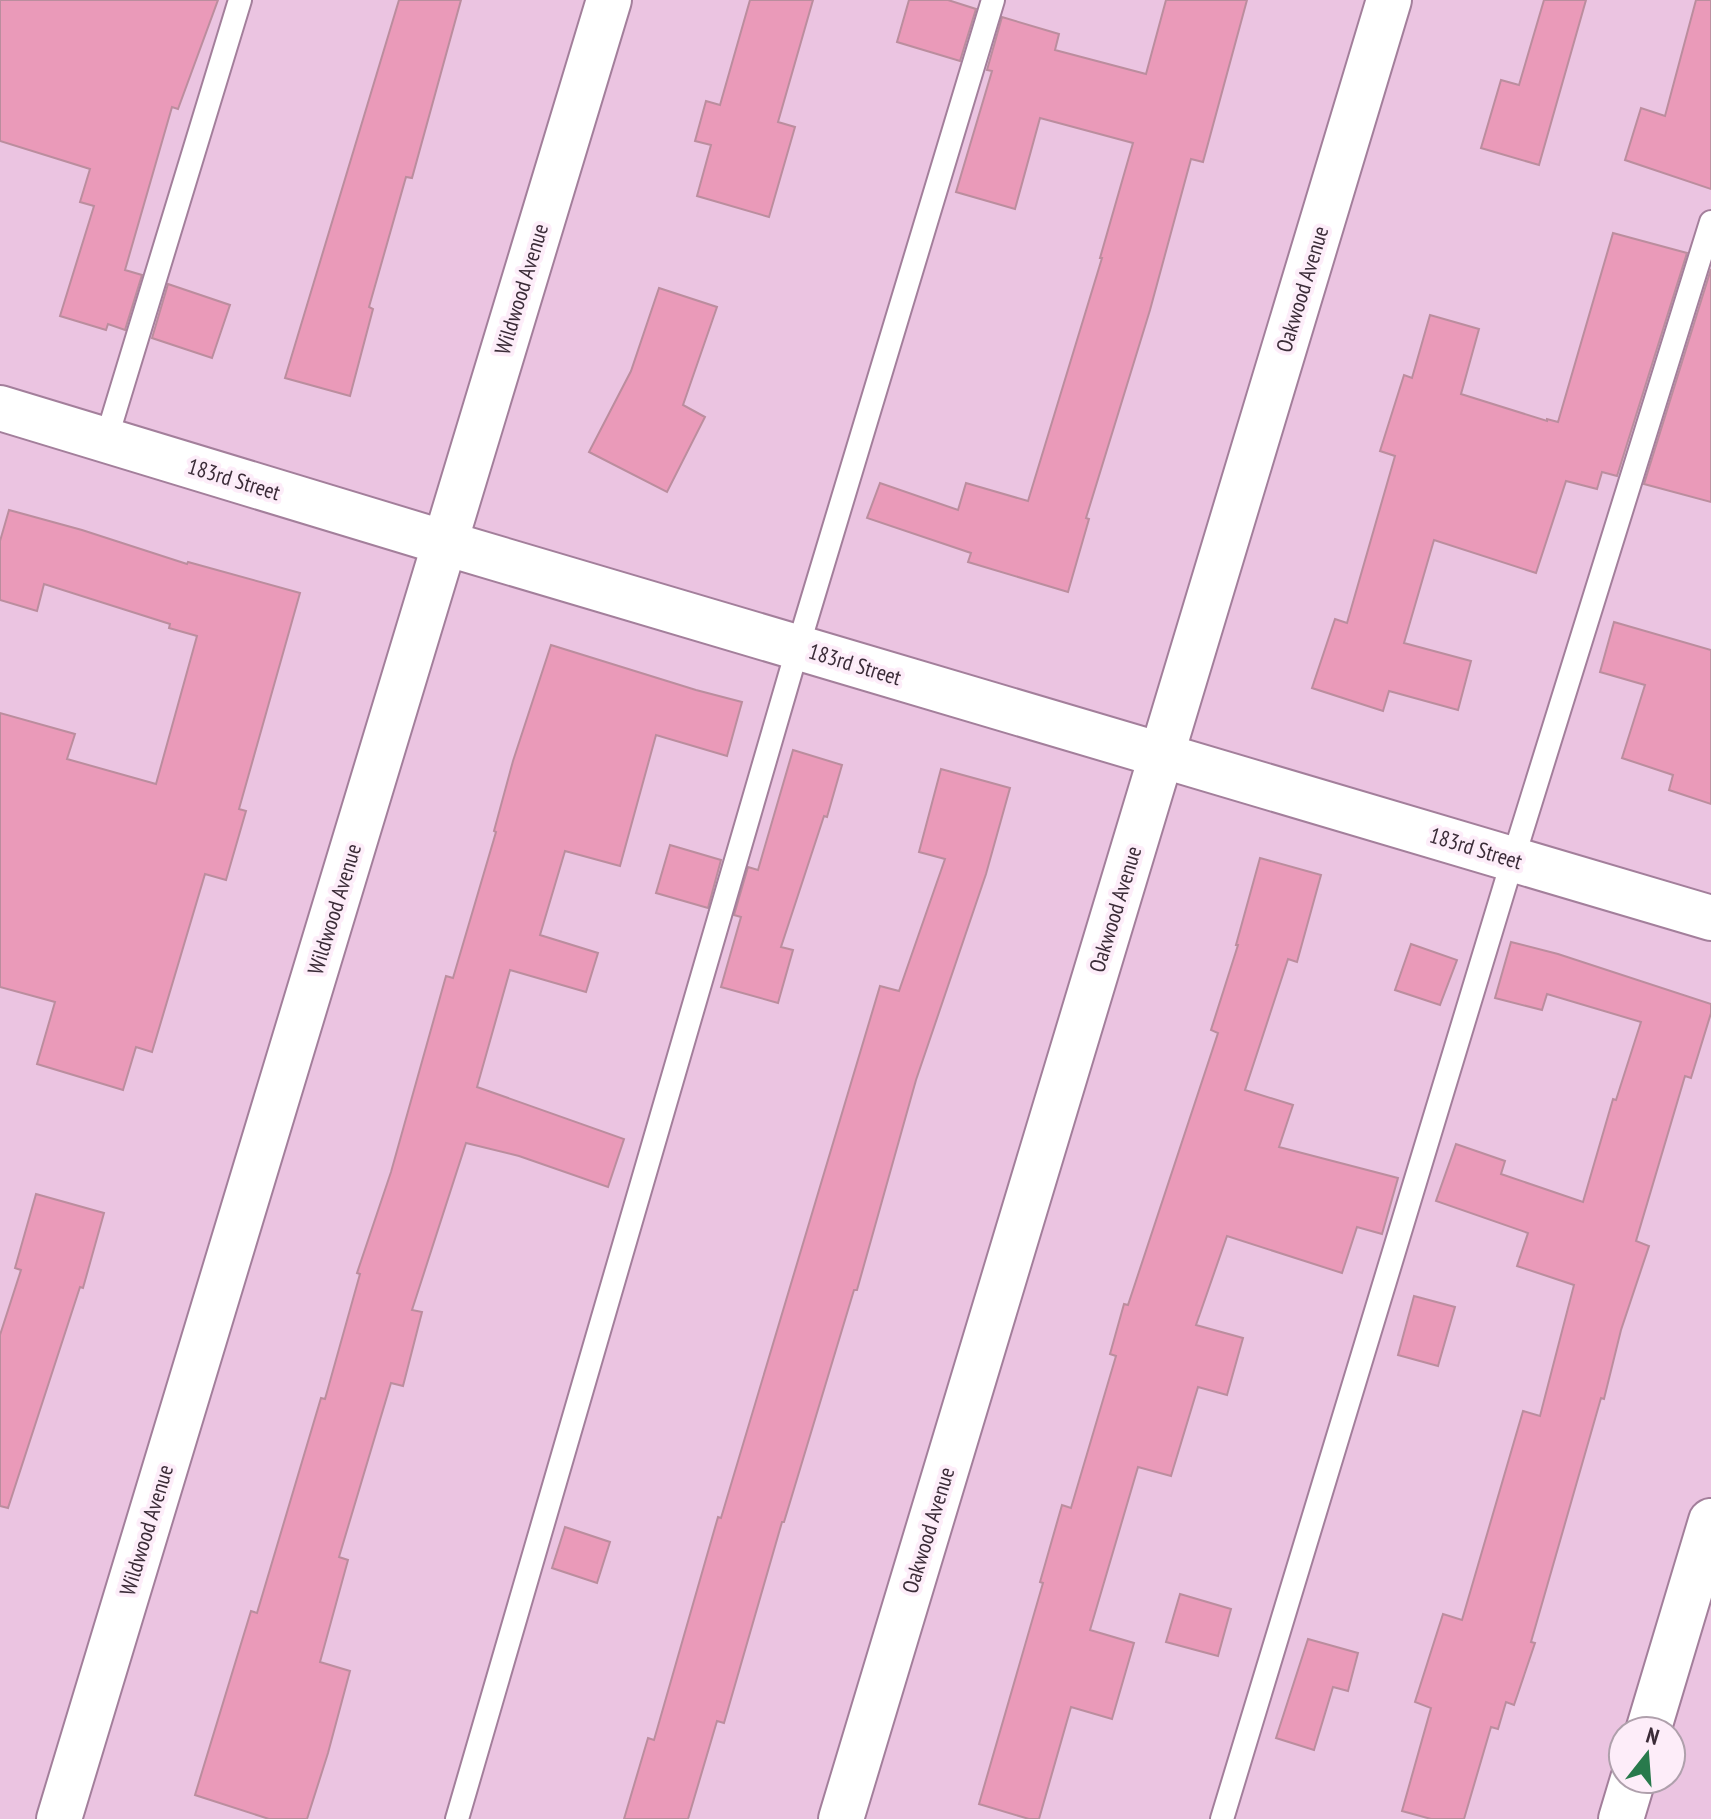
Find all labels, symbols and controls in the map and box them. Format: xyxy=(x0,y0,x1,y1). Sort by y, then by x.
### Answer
street label: Wildwood Avenue xyxy=(488,220,554,358)
street label: Oakwood Avenue xyxy=(1270,223,1334,355)
street label: 183rd Street xyxy=(184,452,284,506)
street label: 183rd Street xyxy=(805,637,905,691)
street label: 183rd Street xyxy=(1426,821,1526,875)
street label: Wildwood Avenue xyxy=(301,840,367,978)
street label: Oakwood Avenue xyxy=(1083,843,1147,975)
street label: Wildwood Avenue xyxy=(113,1461,179,1599)
street label: Oakwood Avenue xyxy=(896,1464,960,1596)
north arrow xyxy=(1607,1715,1687,1795)
text: N xyxy=(1643,1721,1663,1751)

